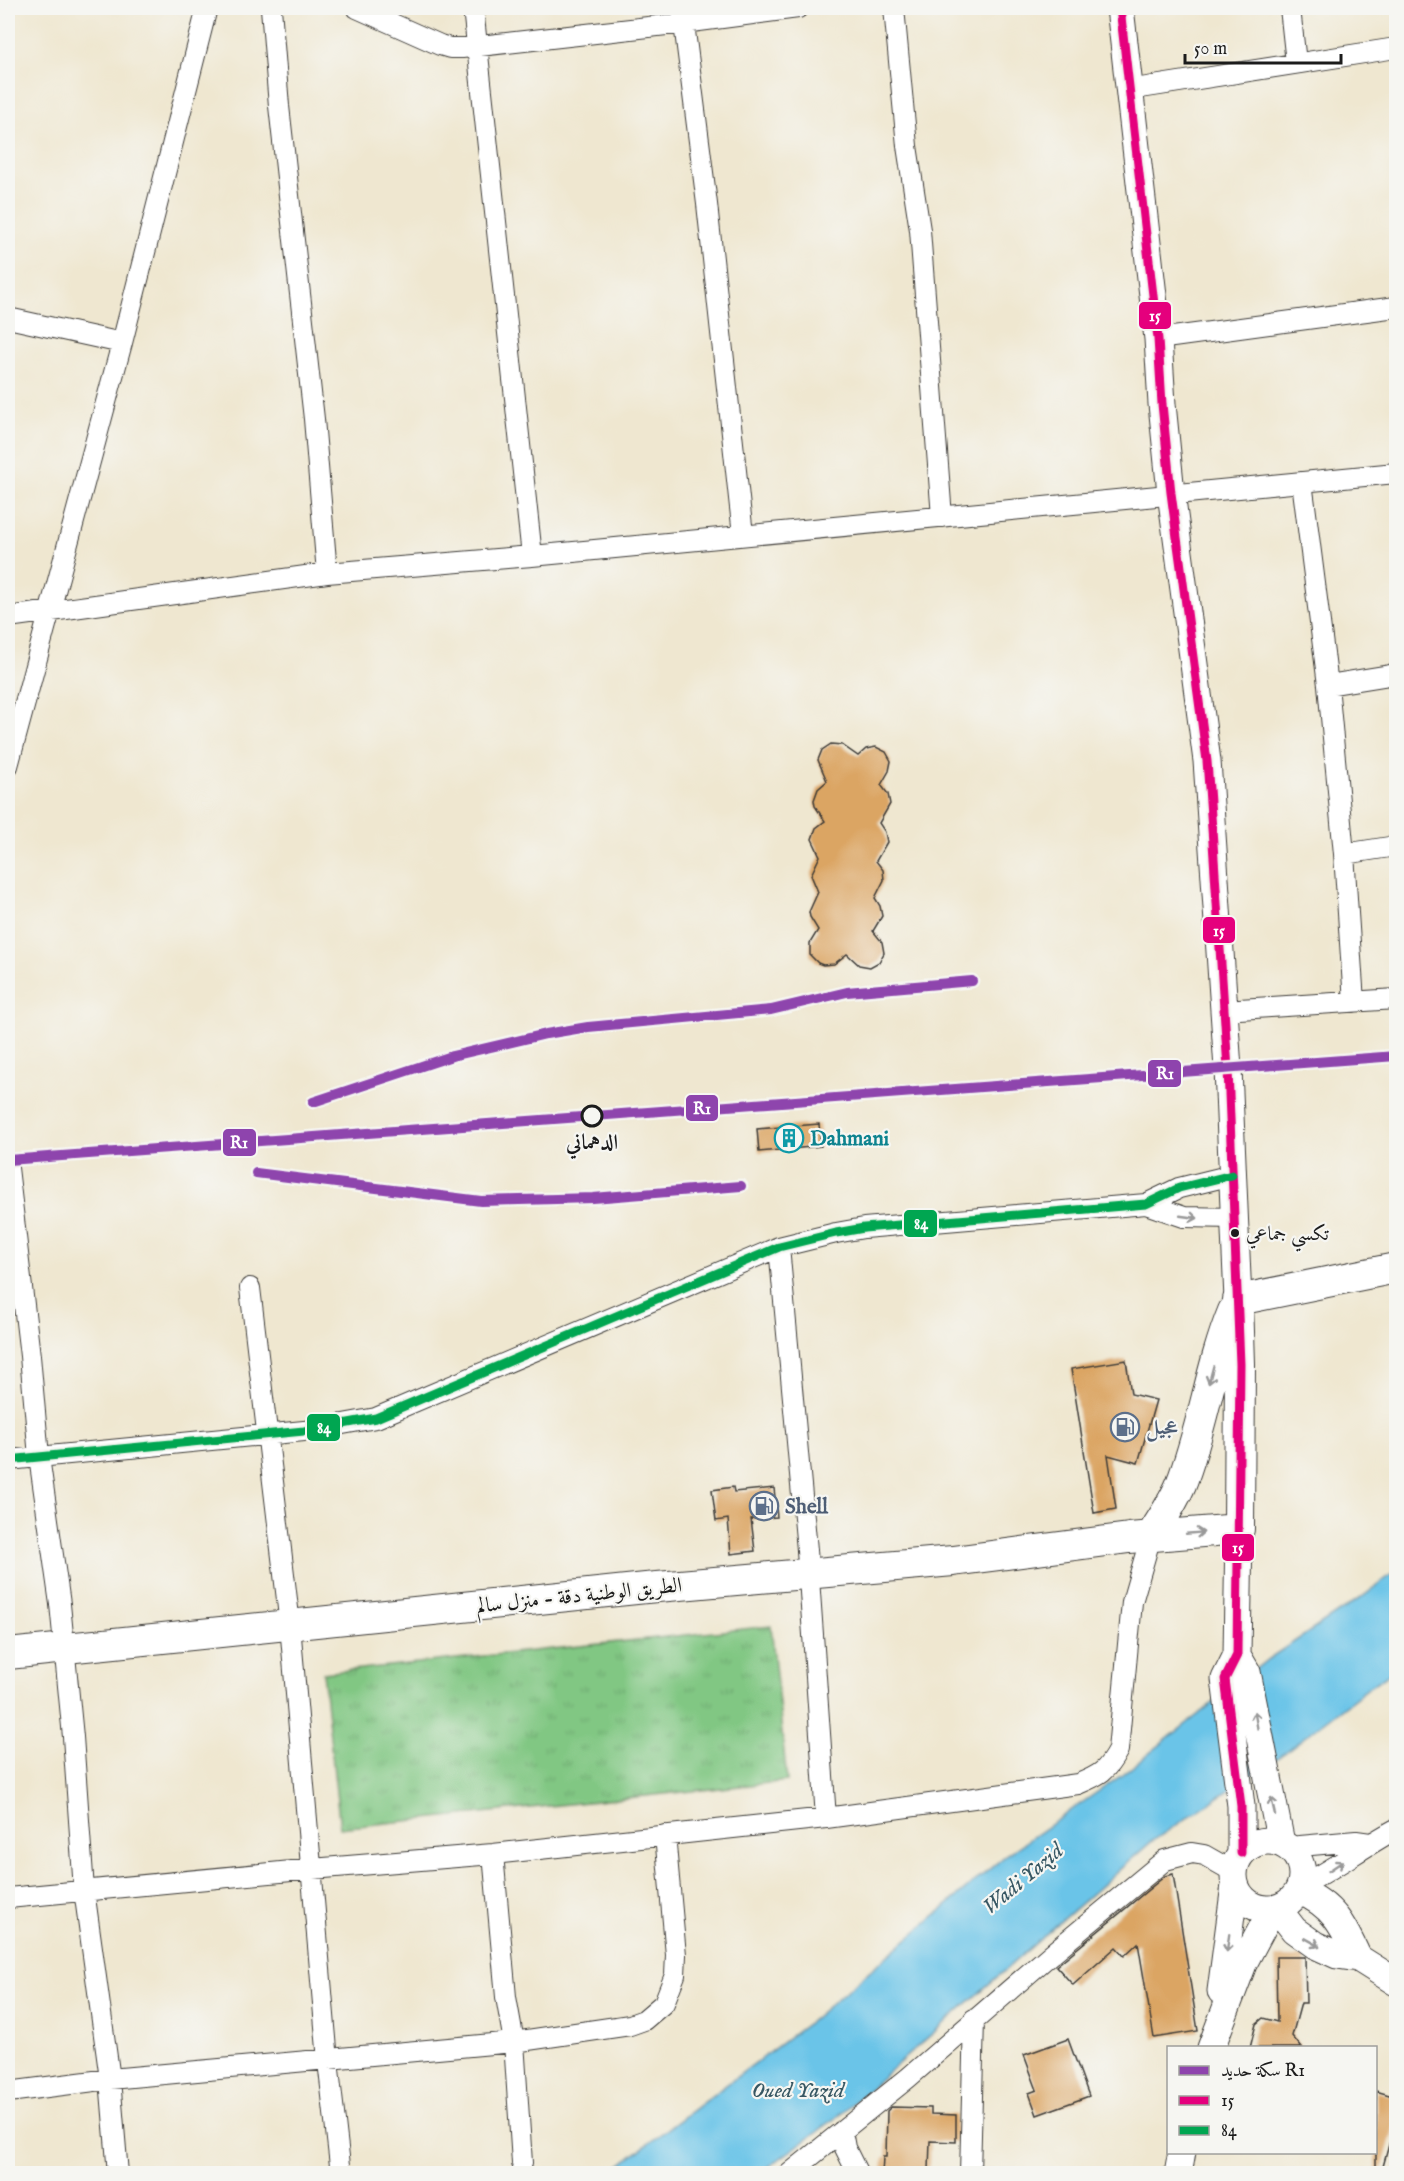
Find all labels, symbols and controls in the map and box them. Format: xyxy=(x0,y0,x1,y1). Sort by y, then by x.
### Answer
scale bar xyxy=(1185,27,1341,65)
text: 50 m xyxy=(1194,38,1227,61)
line badge: 15 xyxy=(1138,301,1172,330)
text: 15 xyxy=(1149,307,1161,327)
line badge: 15 xyxy=(1202,916,1236,944)
text: 15 xyxy=(1213,922,1225,942)
line badge: R1 xyxy=(1147,1059,1182,1088)
text: R1 xyxy=(1156,1065,1174,1085)
line badge: R1 xyxy=(685,1094,719,1122)
text: R1 xyxy=(693,1100,711,1120)
marker: الدهماني xyxy=(581,1105,603,1127)
building icon: Dahmani xyxy=(773,1122,805,1154)
place label: Dahmani xyxy=(810,1126,890,1153)
line badge: R1 xyxy=(222,1128,257,1157)
place label: الدهماني xyxy=(565,1130,618,1160)
text: R1 xyxy=(230,1134,248,1154)
line badge: 84 xyxy=(903,1209,938,1238)
one-way arrow xyxy=(1179,1211,1198,1222)
text: 84 xyxy=(914,1215,929,1235)
place label: تكسي جماعي xyxy=(1246,1222,1329,1252)
marker: تكسي جماعي xyxy=(1229,1227,1241,1239)
one-way arrow xyxy=(1205,1365,1216,1384)
fuel station icon: عجيل xyxy=(1109,1411,1141,1443)
line badge: 84 xyxy=(306,1413,341,1442)
place label: عجيل xyxy=(1146,1415,1179,1442)
text: 84 xyxy=(317,1419,332,1439)
fuel station icon: Shell xyxy=(748,1490,780,1522)
place label: Shell xyxy=(785,1494,829,1521)
one-way arrow xyxy=(1185,1527,1205,1538)
line badge: 15 xyxy=(1221,1533,1255,1562)
text: 15 xyxy=(1232,1539,1244,1559)
street label: الطريق الوطنية دقة - منزل سالم xyxy=(475,1572,684,1624)
one-way arrow xyxy=(1250,1711,1261,1730)
one-way arrow xyxy=(1267,1796,1278,1816)
water label: Wadi Yazid xyxy=(977,1837,1071,1921)
one-way arrow xyxy=(1328,1860,1344,1872)
one-way arrow xyxy=(1222,1933,1233,1953)
one-way arrow xyxy=(1303,1936,1320,1948)
legend xyxy=(1167,2046,1377,2154)
text: سكة حديد R1 xyxy=(1221,2060,1305,2083)
water label: Oued Yazid xyxy=(752,2077,846,2105)
text: 15 xyxy=(1221,2090,1235,2113)
text: 84 xyxy=(1221,2120,1237,2143)

